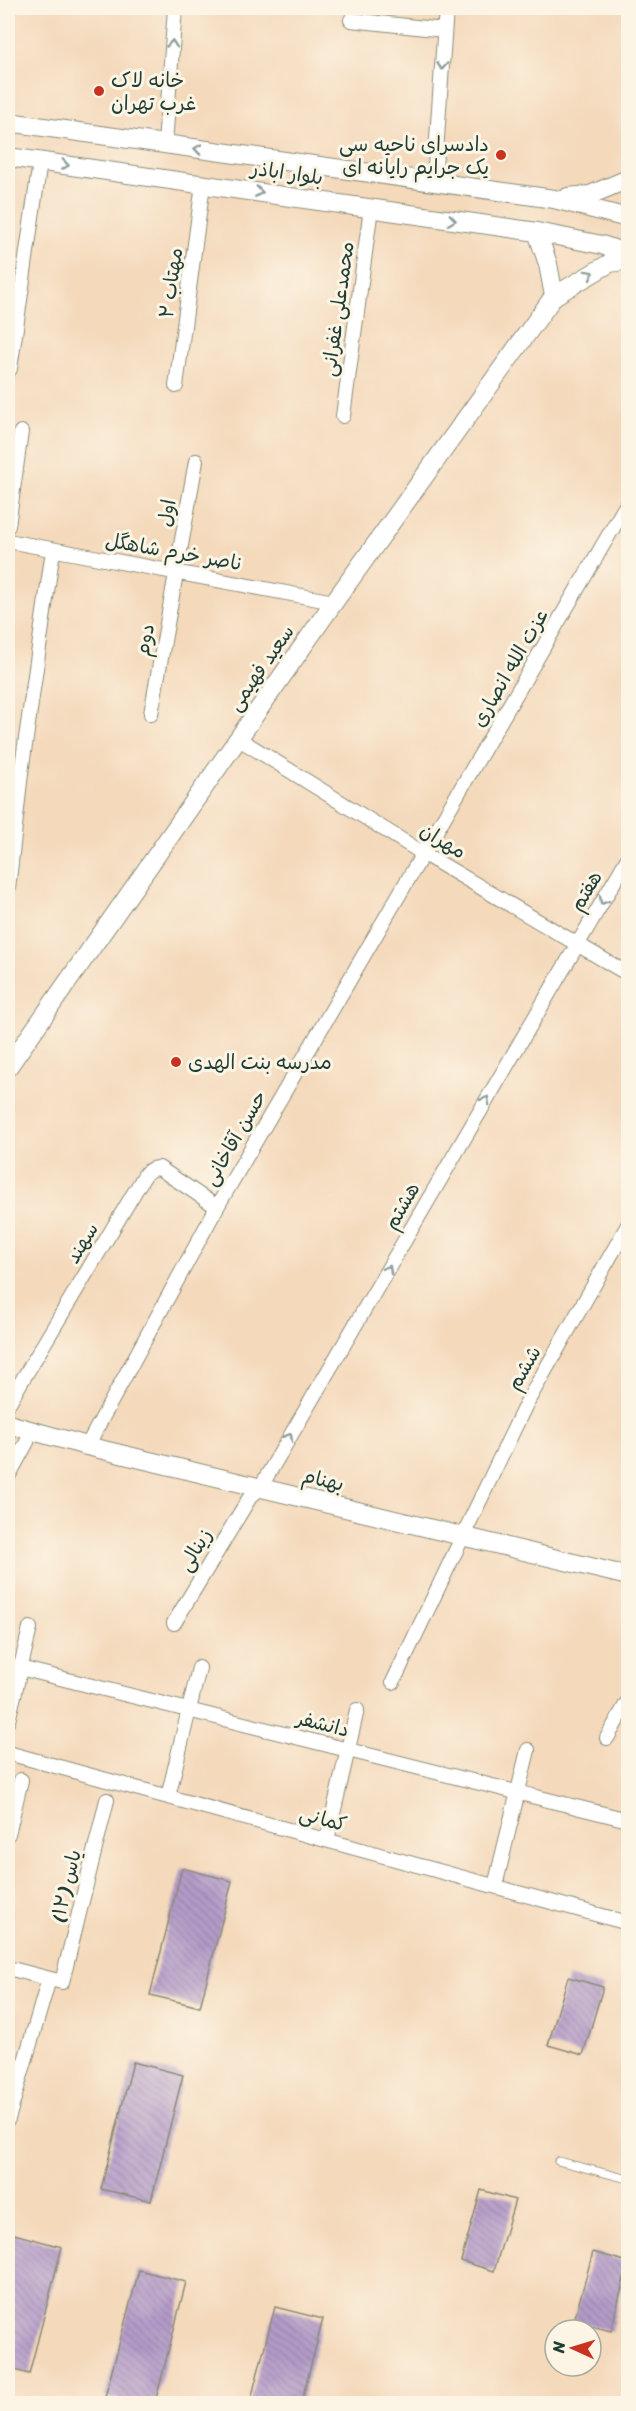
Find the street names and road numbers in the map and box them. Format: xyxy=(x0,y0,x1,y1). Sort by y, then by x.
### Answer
street label: بلوار اباذر xyxy=(247,150,325,195)
street label: محمدعلی غفرانی xyxy=(311,239,365,379)
street label: مهتاب ۲ xyxy=(149,245,193,321)
street label: اول xyxy=(147,496,187,530)
street label: ناصر خرم شاهگل xyxy=(103,523,245,581)
street label: عزت الله انصاری xyxy=(462,602,558,734)
street label: سعید فهیمی xyxy=(218,617,304,719)
street label: دوم xyxy=(125,621,165,659)
street label: مهران xyxy=(413,813,473,869)
street label: هفتم xyxy=(560,864,612,918)
street label: حسن آقاخانی xyxy=(193,1083,277,1193)
street label: هشتم xyxy=(374,1175,430,1237)
street label: سهند xyxy=(56,1215,108,1271)
street label: ششم xyxy=(497,1339,551,1397)
street label: بهنام xyxy=(298,1458,348,1502)
street label: زینالی xyxy=(168,1521,222,1579)
street label: دانشفر xyxy=(291,1700,353,1747)
street label: کمانی xyxy=(295,1796,351,1842)
street label: یاس (۱۲) xyxy=(40,1846,92,1926)

